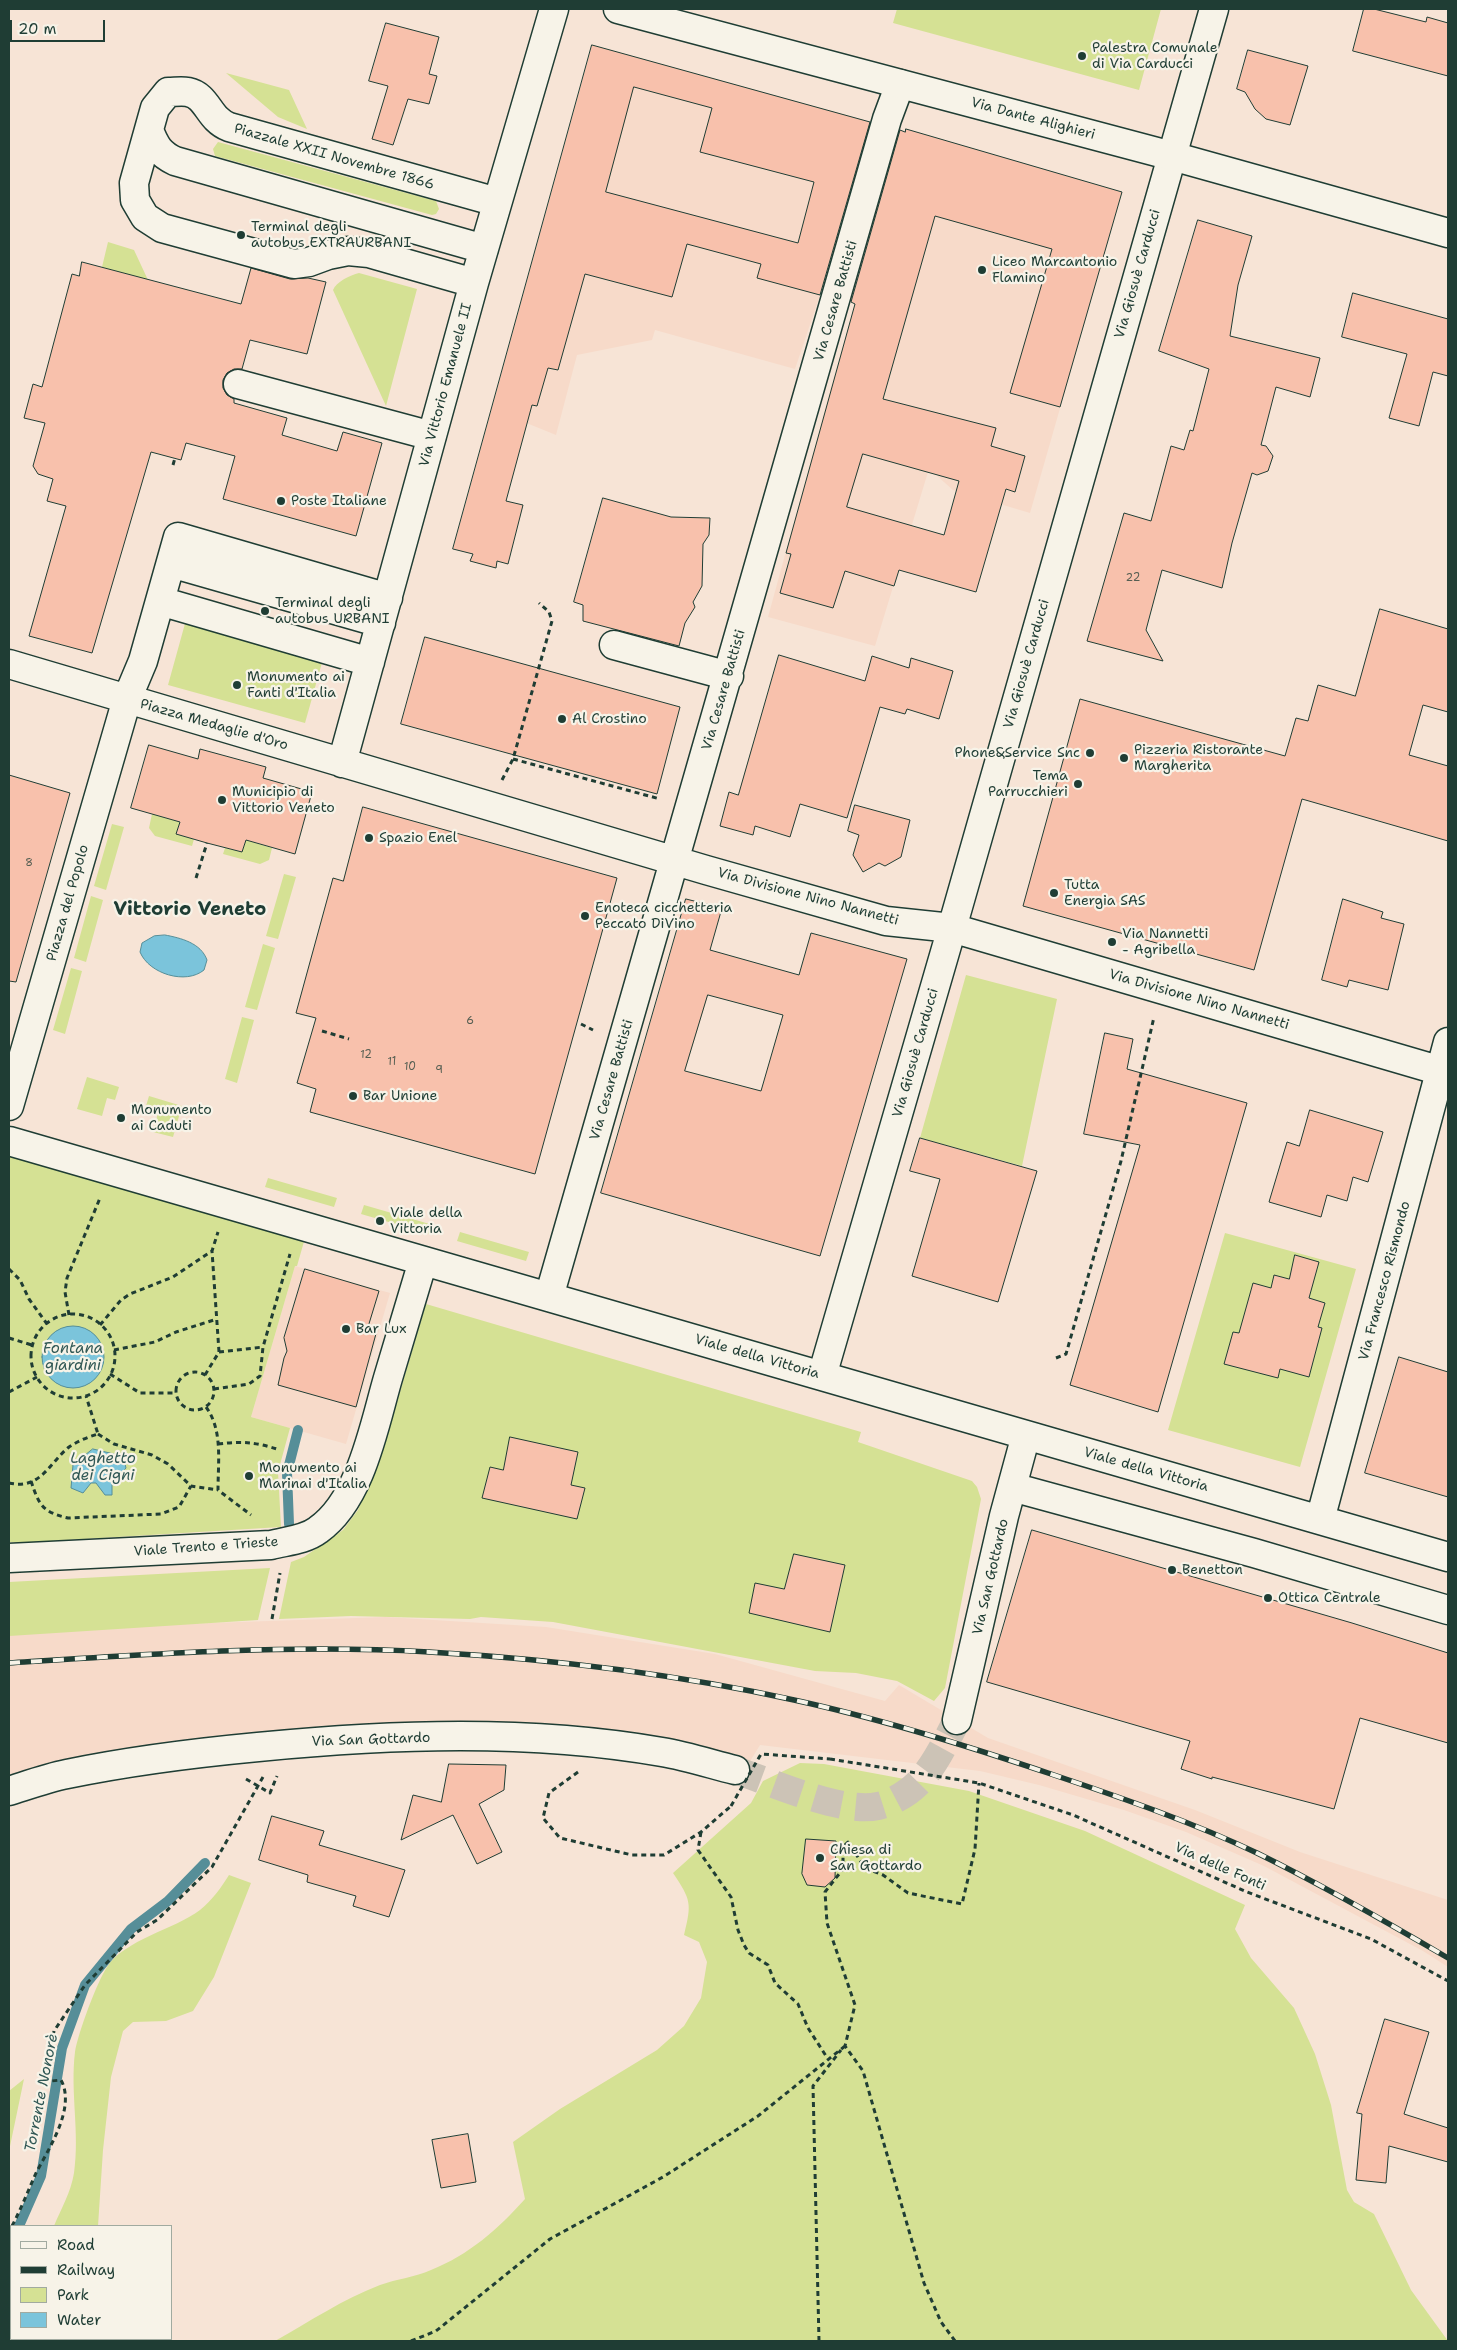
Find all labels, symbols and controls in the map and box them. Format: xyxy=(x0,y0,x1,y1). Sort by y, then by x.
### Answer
scale bar xyxy=(12,10,108,42)
text: 20 m xyxy=(18,19,57,39)
place label: Palestra Comunale di Via Carducci xyxy=(1092,40,1218,72)
marker: Palestra Comunale di Via Carducci xyxy=(1076,50,1088,62)
street label: Via Dante Alighieri xyxy=(969,94,1097,144)
street label: Piazzale XXII Novembre 1866 xyxy=(232,120,436,194)
street label: Via Giosuè Carducci xyxy=(1111,207,1165,341)
place label: Terminal degli autobus EXTRAURBANI xyxy=(251,219,411,252)
marker: Terminal degli autobus EXTRAURBANI xyxy=(235,229,247,241)
street label: Via Cesare Battisti xyxy=(811,239,861,363)
place label: Liceo Marcantonio Flamino xyxy=(992,254,1117,286)
marker: Liceo Marcantonio Flamino xyxy=(976,264,988,276)
street label: Via Vittorio Emanuele II xyxy=(416,301,476,469)
place label: Poste Italiane xyxy=(291,493,387,509)
marker: Poste Italiane xyxy=(275,495,287,507)
house number: 22 xyxy=(1126,571,1140,585)
place label: Terminal degli autobus URBANI xyxy=(275,595,390,628)
street label: Via Giosuè Carducci xyxy=(1000,597,1054,731)
marker: Terminal degli autobus URBANI xyxy=(259,605,271,617)
street label: Via Cesare Battisti xyxy=(699,628,749,752)
place label: Monumento ai Fanti d'Italia xyxy=(247,669,345,702)
marker: Monumento ai Fanti d'Italia xyxy=(231,679,243,691)
street label: Piazza Medaglie d'Oro xyxy=(138,696,290,754)
place label: Al Crostino xyxy=(572,711,647,727)
marker: Al Crostino xyxy=(556,713,568,725)
place label: Pizzeria Ristorante Margherita xyxy=(1134,742,1263,774)
place label: Phone&Service Snc xyxy=(954,745,1080,761)
marker: Phone&Service Snc xyxy=(1084,747,1096,759)
marker: Pizzeria Ristorante Margherita xyxy=(1118,752,1130,764)
place label: Tema Parrucchieri xyxy=(988,768,1068,800)
marker: Tema Parrucchieri xyxy=(1072,778,1084,790)
place label: Municipio di Vittorio Veneto xyxy=(232,784,335,816)
marker: Municipio di Vittorio Veneto xyxy=(216,794,228,806)
place label: Spazio Enel xyxy=(379,830,457,846)
marker: Spazio Enel xyxy=(363,832,375,844)
street label: Piazza del Popolo xyxy=(43,843,93,963)
house number: 8 xyxy=(25,856,33,870)
street label: Via Divisione Nino Nannetti xyxy=(716,865,900,929)
place label: Tutta Energia SAS xyxy=(1064,877,1146,910)
marker: Tutta Energia SAS xyxy=(1048,887,1060,899)
district label: Vittorio Veneto xyxy=(114,899,266,921)
place label: Enoteca cicchetteria Peccato DiVino xyxy=(595,900,732,932)
marker: Enoteca cicchetteria Peccato DiVino xyxy=(579,910,591,922)
place label: Via Nannetti - Agribella xyxy=(1122,926,1208,959)
marker: Via Nannetti - Agribella xyxy=(1106,936,1118,948)
street label: Via Divisione Nino Nannetti xyxy=(1107,966,1291,1034)
street label: Via Giosuè Carducci xyxy=(889,986,943,1120)
house number: 6 xyxy=(466,1014,474,1028)
street label: Via Cesare Battisti xyxy=(587,1018,637,1142)
house number: 12 xyxy=(360,1048,372,1062)
house number: 11 xyxy=(388,1055,396,1069)
house number: 10 xyxy=(404,1060,416,1074)
house number: 9 xyxy=(435,1063,443,1077)
place label: Bar Unione xyxy=(363,1088,437,1104)
marker: Bar Unione xyxy=(347,1090,359,1102)
place label: Monumento ai Caduti xyxy=(131,1102,212,1134)
marker: Monumento ai Caduti xyxy=(115,1112,127,1124)
street label: Via Francesco Rismondo xyxy=(1356,1200,1414,1362)
place label: Viale della Vittoria xyxy=(390,1205,462,1238)
marker: Viale della Vittoria xyxy=(374,1215,386,1227)
place label: Bar Lux xyxy=(356,1321,407,1337)
marker: Bar Lux xyxy=(340,1323,352,1335)
street label: Viale della Vittoria xyxy=(693,1331,821,1383)
water label: Fontana giardini xyxy=(43,1340,103,1375)
street label: Viale della Vittoria xyxy=(1082,1444,1210,1496)
water label: Laghetto dei Cigni xyxy=(70,1450,136,1485)
place label: Monumento ai Marinai d'Italia xyxy=(259,1460,367,1492)
marker: Monumento ai Marinai d'Italia xyxy=(243,1470,255,1482)
street label: Via San Gottardo xyxy=(969,1517,1013,1637)
street label: Viale Trento e Trieste xyxy=(133,1534,279,1560)
place label: Benetton xyxy=(1182,1562,1243,1578)
marker: Benetton xyxy=(1166,1564,1178,1576)
place label: Ottica Centrale xyxy=(1278,1590,1381,1606)
marker: Ottica Centrale xyxy=(1262,1592,1274,1604)
street label: Via San Gottardo xyxy=(311,1730,431,1750)
street label: Via delle Fonti xyxy=(1172,1839,1268,1895)
place label: Chiesa di San Gottardo xyxy=(830,1842,922,1874)
marker: Chiesa di San Gottardo xyxy=(814,1852,826,1864)
water label: Torrente Nonorè xyxy=(22,2032,62,2154)
legend xyxy=(10,2225,172,2340)
text: Road xyxy=(57,2235,95,2255)
text: Railway xyxy=(57,2260,115,2280)
text: Park xyxy=(57,2285,89,2305)
text: Water xyxy=(57,2310,101,2330)

